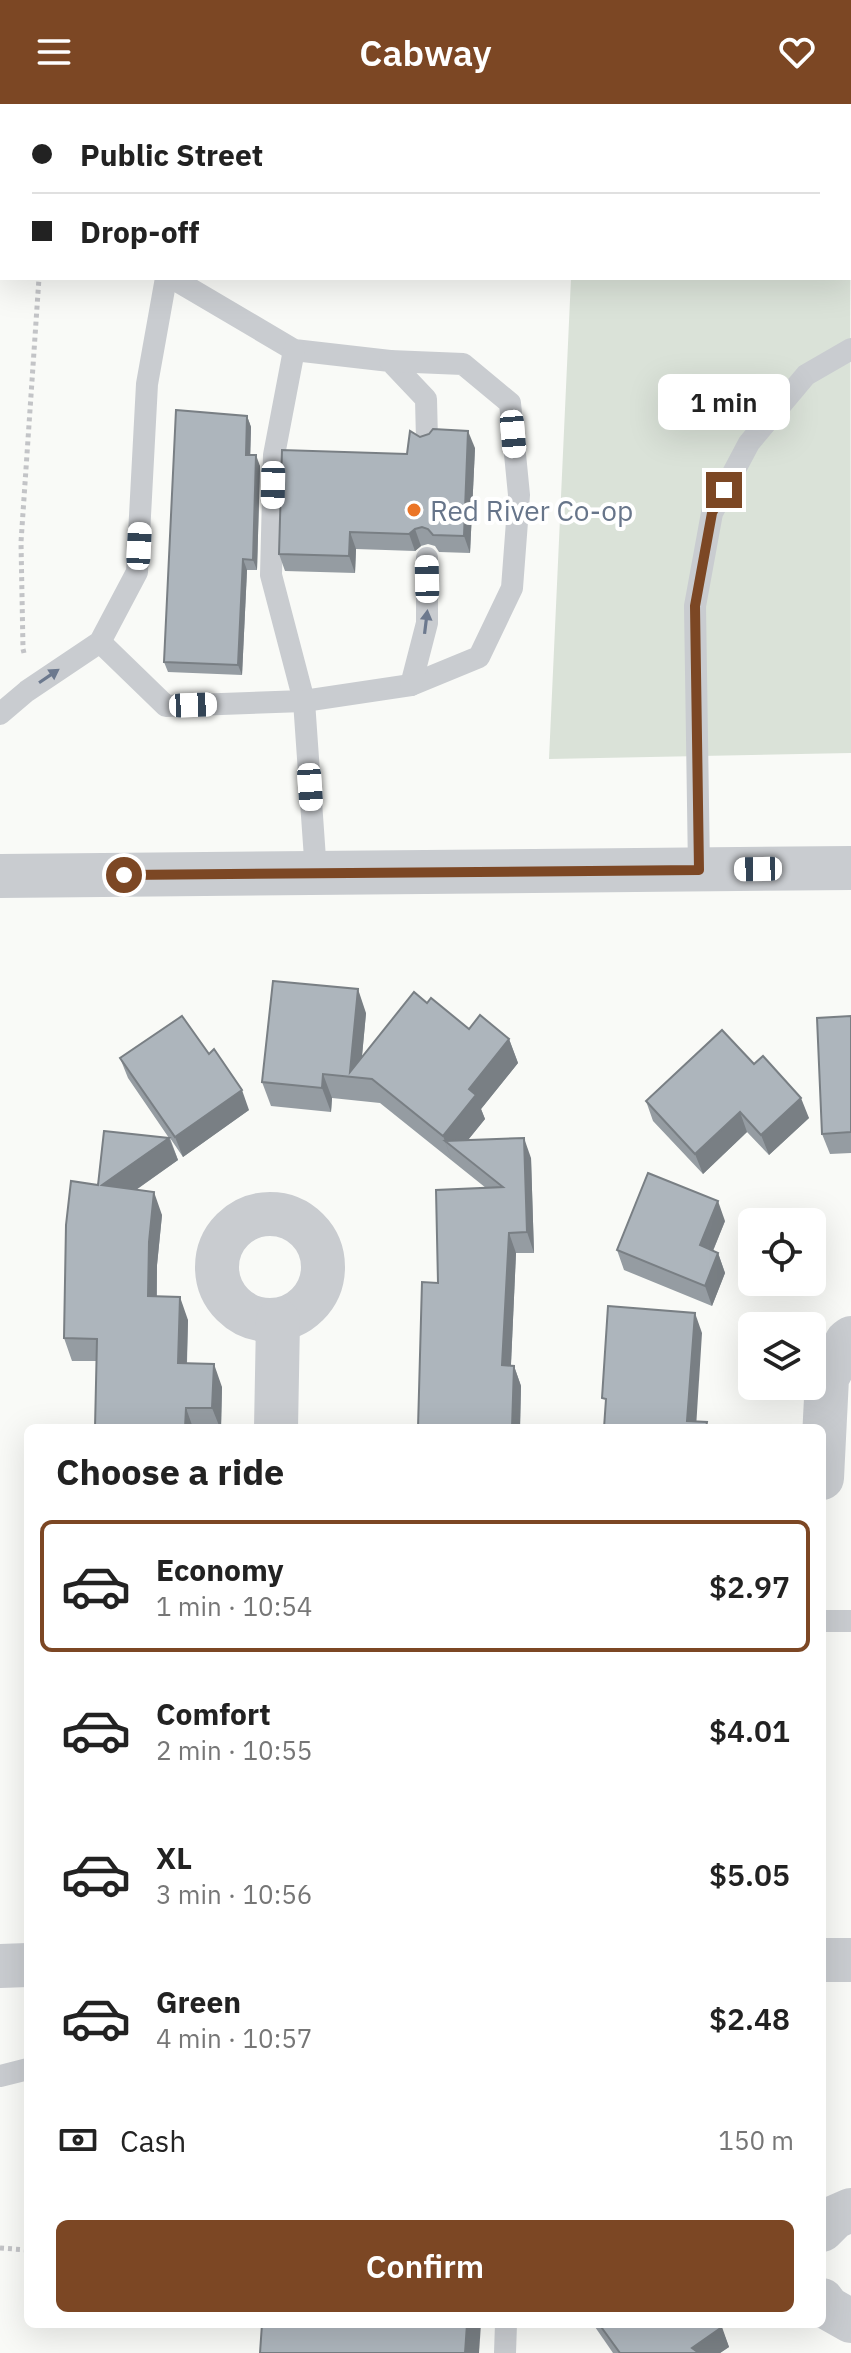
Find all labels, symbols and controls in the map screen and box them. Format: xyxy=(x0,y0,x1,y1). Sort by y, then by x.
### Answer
text: Cabway xyxy=(359,29,492,76)
icon: menu xyxy=(32,30,76,74)
icon: heart xyxy=(775,30,819,74)
text: Public Street xyxy=(80,135,263,174)
text: Drop-off xyxy=(80,212,199,251)
callout: 1 min xyxy=(658,374,790,430)
text: 1 min xyxy=(690,385,758,419)
car xyxy=(499,409,527,459)
car xyxy=(261,461,285,509)
route end xyxy=(706,472,742,508)
place label: Red River Co-op xyxy=(430,492,633,529)
marker: Red River Co-op xyxy=(405,501,423,519)
car xyxy=(126,521,152,571)
car xyxy=(415,555,439,603)
one-way arrow xyxy=(419,610,432,635)
one-way arrow xyxy=(38,669,59,684)
car xyxy=(169,692,217,718)
car xyxy=(296,762,324,812)
route start xyxy=(106,857,142,893)
car xyxy=(734,857,782,881)
map controls xyxy=(738,1208,826,1400)
button: locate xyxy=(738,1208,826,1296)
button: layers xyxy=(738,1312,826,1400)
text: Choose a ride xyxy=(56,1448,284,1495)
icon: car xyxy=(60,1550,132,1622)
text: Economy xyxy=(156,1550,284,1589)
text: $2.97 xyxy=(709,1567,790,1606)
text: 1 min · 10:54 xyxy=(156,1589,312,1623)
icon: car xyxy=(60,1694,132,1766)
text: Comfort xyxy=(156,1694,271,1733)
text: $4.01 xyxy=(709,1711,790,1750)
text: 2 min · 10:55 xyxy=(156,1733,312,1767)
icon: car xyxy=(60,1838,132,1910)
text: XL xyxy=(156,1838,192,1877)
text: $5.05 xyxy=(709,1855,790,1894)
text: 3 min · 10:56 xyxy=(156,1877,312,1911)
icon: car xyxy=(60,1982,132,2054)
text: Green xyxy=(156,1982,241,2021)
text: $2.48 xyxy=(709,1999,790,2038)
text: 4 min · 10:57 xyxy=(156,2021,312,2055)
icon: cash xyxy=(56,2118,100,2162)
text: Cash xyxy=(120,2121,186,2160)
text: 150 m xyxy=(718,2123,794,2157)
button: Confirm xyxy=(56,2220,794,2312)

